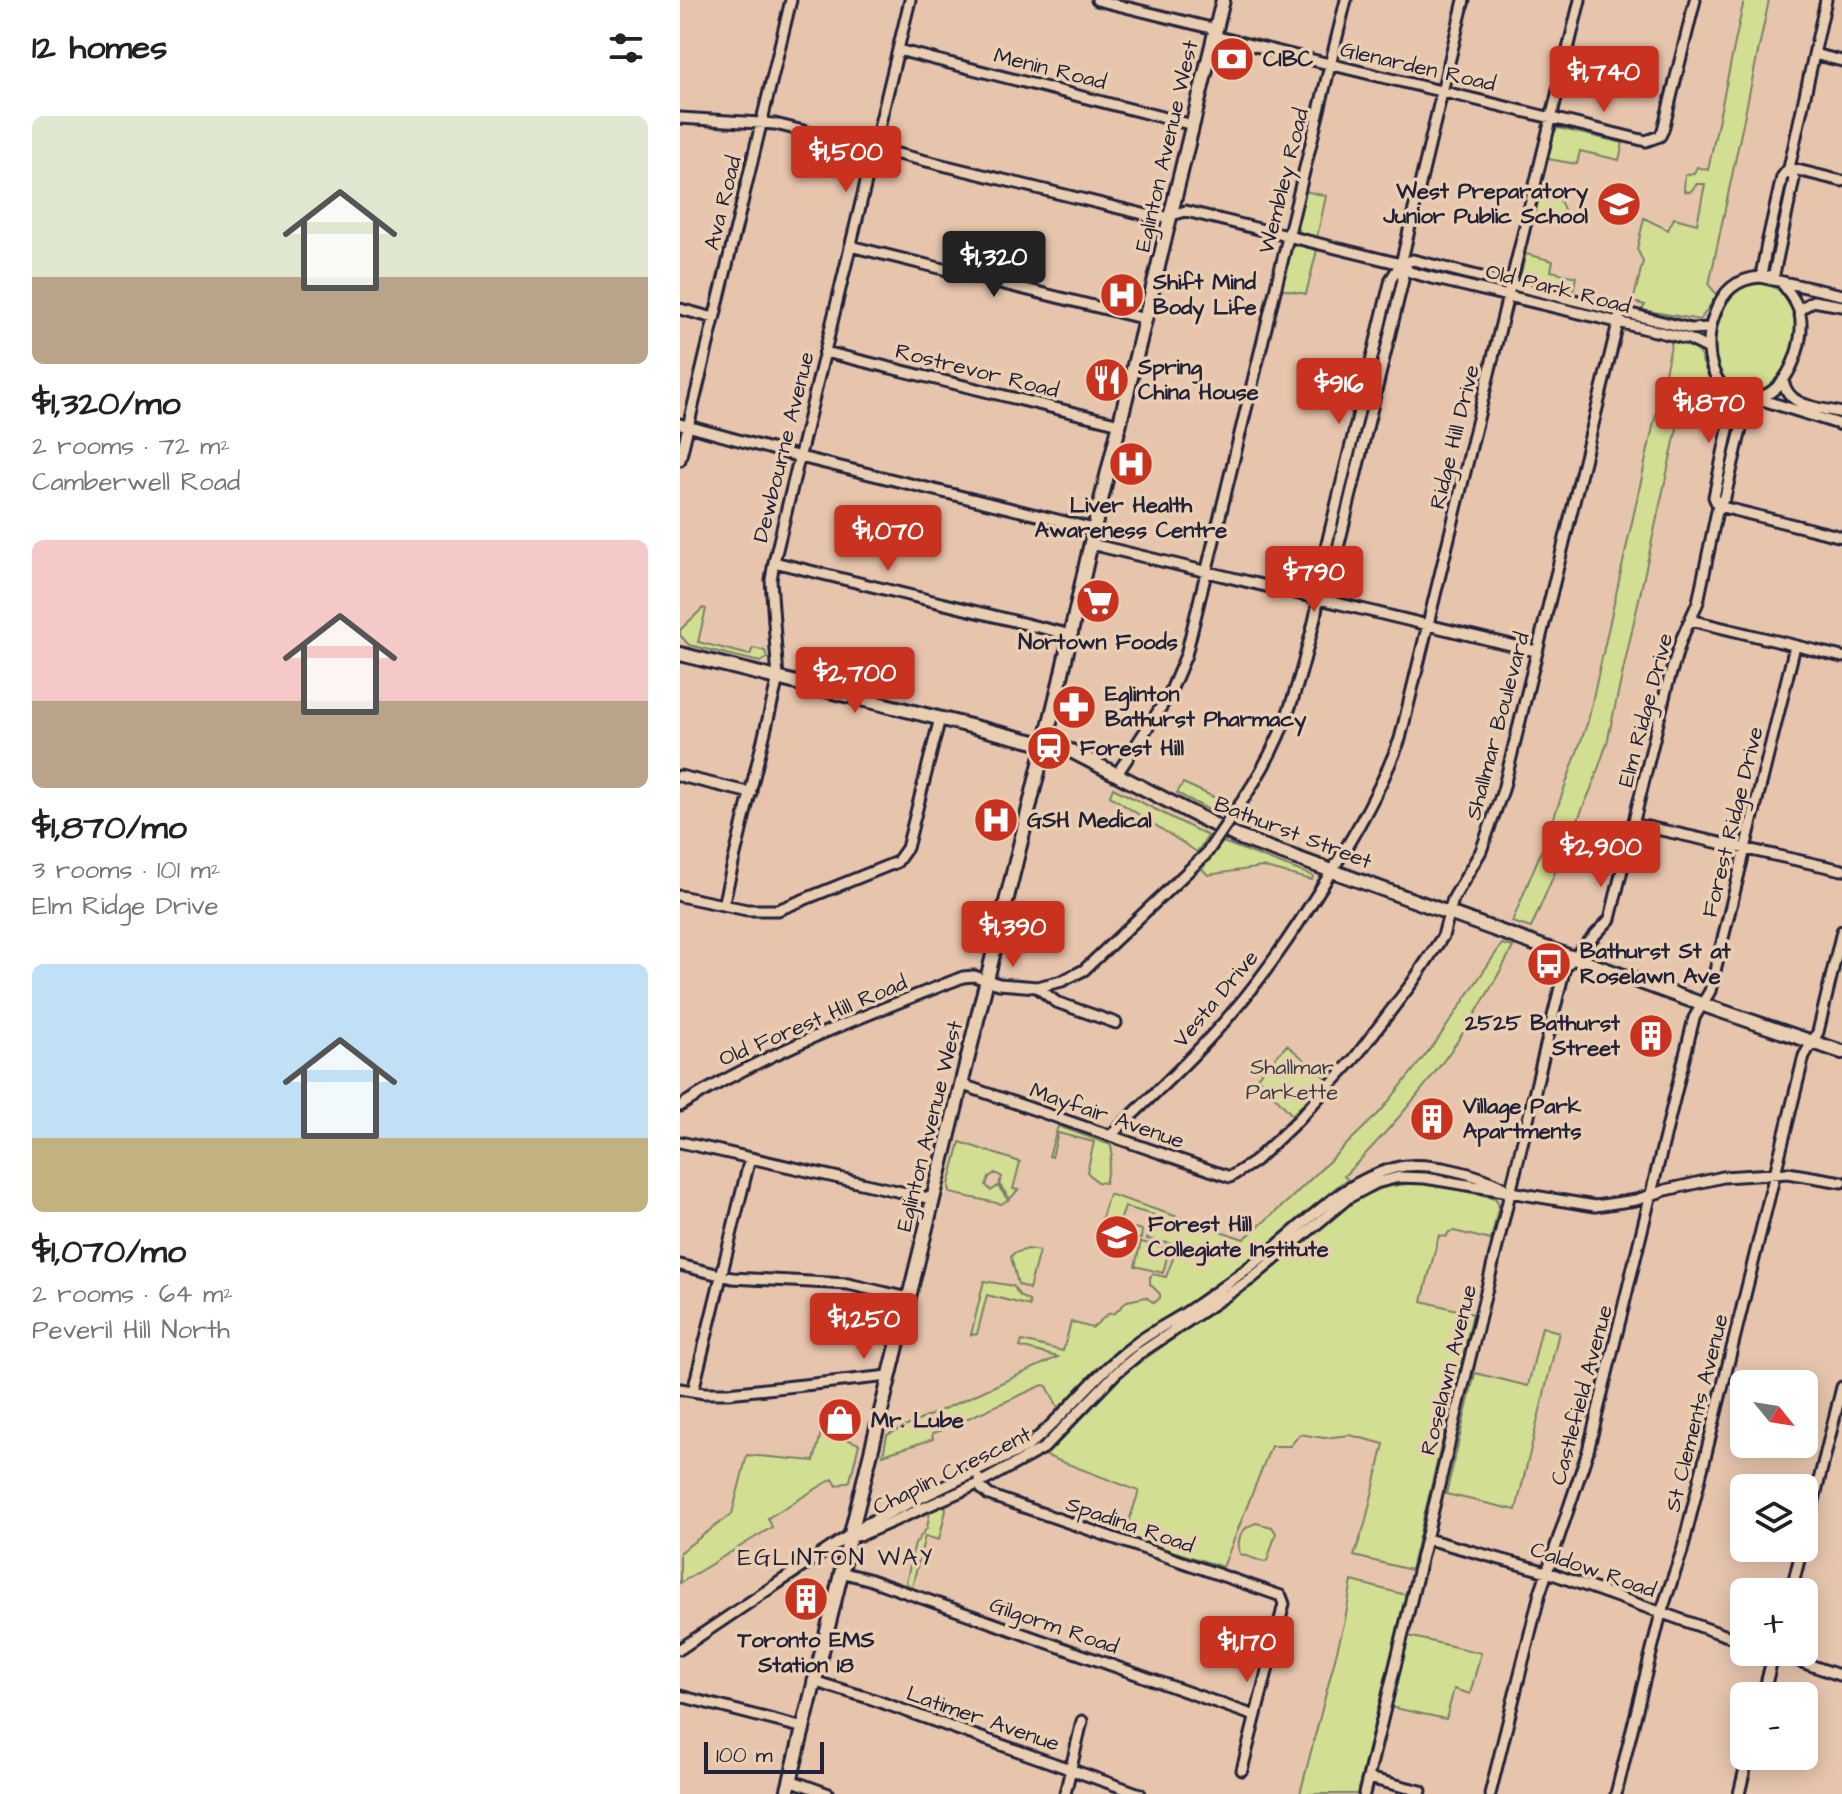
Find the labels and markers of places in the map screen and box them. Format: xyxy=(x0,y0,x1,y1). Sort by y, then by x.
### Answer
bank icon: CIBC xyxy=(1208,35,1256,83)
place label: CIBC xyxy=(1263,44,1314,75)
pin: $1,740 xyxy=(1539,46,1669,114)
pin: $1,500 xyxy=(781,126,911,194)
place label: West Preparatory Junior Public School xyxy=(1382,176,1589,232)
school or university icon: West Preparatory Junior Public School xyxy=(1595,180,1643,228)
pin: $1,320 xyxy=(929,231,1059,299)
place label: Shift Mind Body Life xyxy=(1152,267,1257,325)
hospital icon: Shift Mind Body Life xyxy=(1098,271,1146,319)
place label: Spring China House xyxy=(1137,352,1259,408)
restaurant icon: Spring China House xyxy=(1083,356,1131,404)
pin: $916 xyxy=(1292,358,1386,426)
pin: $1,870 xyxy=(1644,377,1774,445)
hospital icon: Liver Health Awareness Centre xyxy=(1107,440,1155,488)
place label: Liver Health Awareness Centre xyxy=(1035,490,1227,546)
pin: $1,070 xyxy=(823,505,953,573)
pin: $790 xyxy=(1267,546,1361,614)
supermarket icon: Nortown Foods xyxy=(1074,577,1122,625)
place label: Nortown Foods xyxy=(1018,627,1178,658)
pin: $2,700 xyxy=(790,647,920,715)
place label: Eglinton Bathurst Pharmacy xyxy=(1105,679,1307,737)
pharmacy icon: Eglinton Bathurst Pharmacy xyxy=(1050,683,1098,731)
station icon: Forest Hill xyxy=(1025,724,1073,772)
place label: Forest Hill xyxy=(1080,733,1185,764)
hospital icon: GSH Medical xyxy=(972,796,1020,844)
place label: GSH Medical xyxy=(1027,805,1152,836)
pin: $2,900 xyxy=(1536,821,1666,889)
pin: $1,390 xyxy=(948,901,1078,969)
place label: Bathurst St at Roselawn Ave xyxy=(1580,936,1732,992)
bus stop icon: Bathurst St at Roselawn Ave xyxy=(1525,940,1573,988)
place label: 2525 Bathurst Street xyxy=(1464,1008,1621,1064)
building icon: 2525 Bathurst Street xyxy=(1627,1012,1675,1060)
place label: Village Park Apartments xyxy=(1462,1091,1582,1147)
building icon: Village Park Apartments xyxy=(1408,1095,1456,1143)
place label: Forest Hill Collegiate Institute xyxy=(1148,1209,1329,1266)
school or university icon: Forest Hill Collegiate Institute xyxy=(1093,1213,1141,1261)
pin: $1,250 xyxy=(799,1293,929,1361)
shop icon: Mr. Lube xyxy=(816,1396,864,1444)
place label: Mr. Lube xyxy=(871,1405,964,1436)
building icon: Toronto EMS Station 18 xyxy=(782,1575,830,1623)
pin: $1,170 xyxy=(1182,1616,1312,1684)
place label: Toronto EMS Station 18 xyxy=(736,1625,875,1681)

